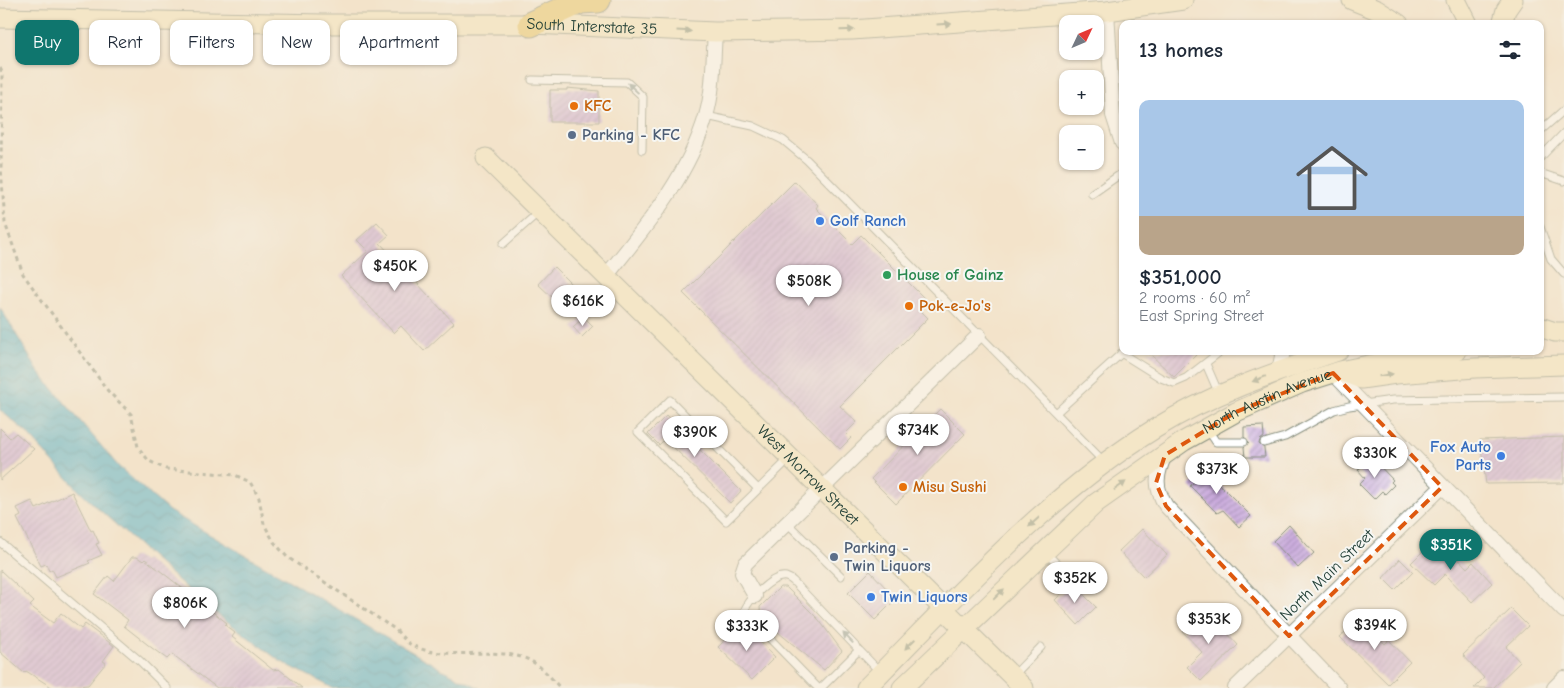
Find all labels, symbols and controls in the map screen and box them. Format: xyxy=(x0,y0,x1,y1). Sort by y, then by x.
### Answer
street label: South Interstate 35 xyxy=(526,15,658,38)
north arrow xyxy=(1059,15,1104,60)
map controls xyxy=(1059,15,1104,170)
one-way arrow xyxy=(936,19,952,27)
chip: Buy xyxy=(15,20,79,65)
chip: Rent xyxy=(89,20,160,65)
chip: Filters xyxy=(170,20,253,65)
chip: New xyxy=(263,20,330,65)
chip: Apartment xyxy=(340,20,457,65)
one-way arrow xyxy=(839,26,855,34)
one-way arrow xyxy=(676,27,692,35)
icon: filters xyxy=(1496,36,1524,64)
text: 13 homes xyxy=(1139,38,1223,62)
button: + xyxy=(1059,70,1104,115)
one-way arrow xyxy=(628,82,640,94)
place label: KFC xyxy=(584,97,612,115)
marker: KFC xyxy=(568,100,580,112)
button: − xyxy=(1059,125,1104,170)
place label: Parking - KFC xyxy=(582,126,680,144)
marker: Parking - KFC xyxy=(566,129,578,141)
icon: home xyxy=(1287,133,1377,223)
place label: Golf Ranch xyxy=(830,212,906,230)
marker: Golf Ranch xyxy=(814,215,826,227)
pin: $450K xyxy=(360,250,430,292)
text: $450K xyxy=(373,257,417,275)
pin: $508K xyxy=(774,264,844,307)
text: $351,000 xyxy=(1139,265,1221,289)
place label: House of Gainz xyxy=(897,266,1003,284)
marker: House of Gainz xyxy=(881,269,893,281)
text: $508K xyxy=(787,272,831,290)
pin: $616K xyxy=(548,284,618,327)
text: 2 rooms · 60 m² xyxy=(1139,289,1250,307)
text: $616K xyxy=(562,292,604,310)
place label: Pok-e-Jo's xyxy=(919,297,991,315)
marker: Pok-e-Jo's xyxy=(903,300,915,312)
text: East Spring Street xyxy=(1139,307,1264,325)
street label: North Austin Avenue xyxy=(1199,365,1334,438)
one-way arrow xyxy=(1379,371,1395,379)
one-way arrow xyxy=(1251,375,1266,383)
pin: $734K xyxy=(883,414,953,456)
pin: $390K xyxy=(660,416,730,458)
street label: West Morrow Street xyxy=(754,421,863,529)
text: $734K xyxy=(897,421,939,439)
text: $390K xyxy=(673,423,717,441)
pin: $330K xyxy=(1340,436,1410,479)
place label: Fox Auto Parts xyxy=(1430,438,1491,474)
text: $330K xyxy=(1353,444,1397,462)
marker: Fox Auto Parts xyxy=(1495,450,1507,462)
pin: $373K xyxy=(1182,452,1252,495)
text: $373K xyxy=(1196,460,1238,478)
place label: Misu Sushi xyxy=(913,478,987,496)
marker: Misu Sushi xyxy=(897,481,909,493)
one-way arrow xyxy=(1113,481,1127,491)
one-way arrow xyxy=(1028,516,1041,527)
street label: North Main Street xyxy=(1276,525,1378,624)
pin: $351K xyxy=(1416,528,1486,571)
text: $351K xyxy=(1430,536,1472,554)
place label: Parking - Twin Liquors xyxy=(844,539,931,575)
marker: Parking - Twin Liquors xyxy=(828,551,840,563)
pin: $352K xyxy=(1040,562,1110,604)
text: $352K xyxy=(1054,569,1097,587)
pin: $806K xyxy=(150,586,220,629)
place label: Twin Liquors xyxy=(881,588,968,606)
one-way arrow xyxy=(993,588,1005,600)
marker: Twin Liquors xyxy=(865,591,877,603)
text: $806K xyxy=(163,594,207,612)
pin: $353K xyxy=(1174,602,1244,645)
pin: $394K xyxy=(1340,608,1410,651)
pin: $333K xyxy=(712,610,782,652)
text: $353K xyxy=(1188,610,1230,628)
text: $394K xyxy=(1354,616,1396,634)
text: $333K xyxy=(726,617,768,635)
one-way arrow xyxy=(842,632,854,644)
one-way arrow xyxy=(905,637,917,649)

